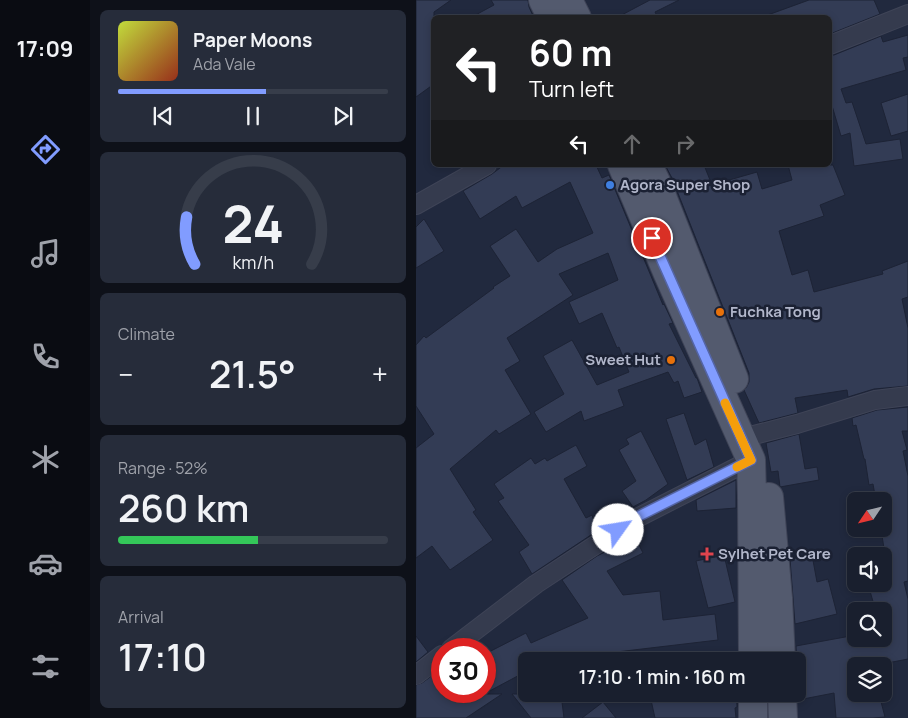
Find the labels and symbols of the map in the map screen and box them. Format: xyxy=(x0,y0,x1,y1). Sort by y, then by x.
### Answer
place label: Agora Super Shop xyxy=(620,174,750,195)
marker: Agora Super Shop xyxy=(604,179,616,191)
pin xyxy=(631,217,673,259)
place label: Fuchka Tong xyxy=(730,301,821,322)
marker: Fuchka Tong xyxy=(714,306,726,318)
place label: Sweet Hut xyxy=(585,349,661,370)
marker: Sweet Hut xyxy=(665,354,677,366)
north arrow xyxy=(847,492,892,538)
position arrow xyxy=(591,503,643,555)
place label: Sylhet Pet Care xyxy=(718,543,831,564)
marker: Sylhet Pet Care xyxy=(700,547,714,561)
speed limit sign: 30 xyxy=(431,638,496,703)

